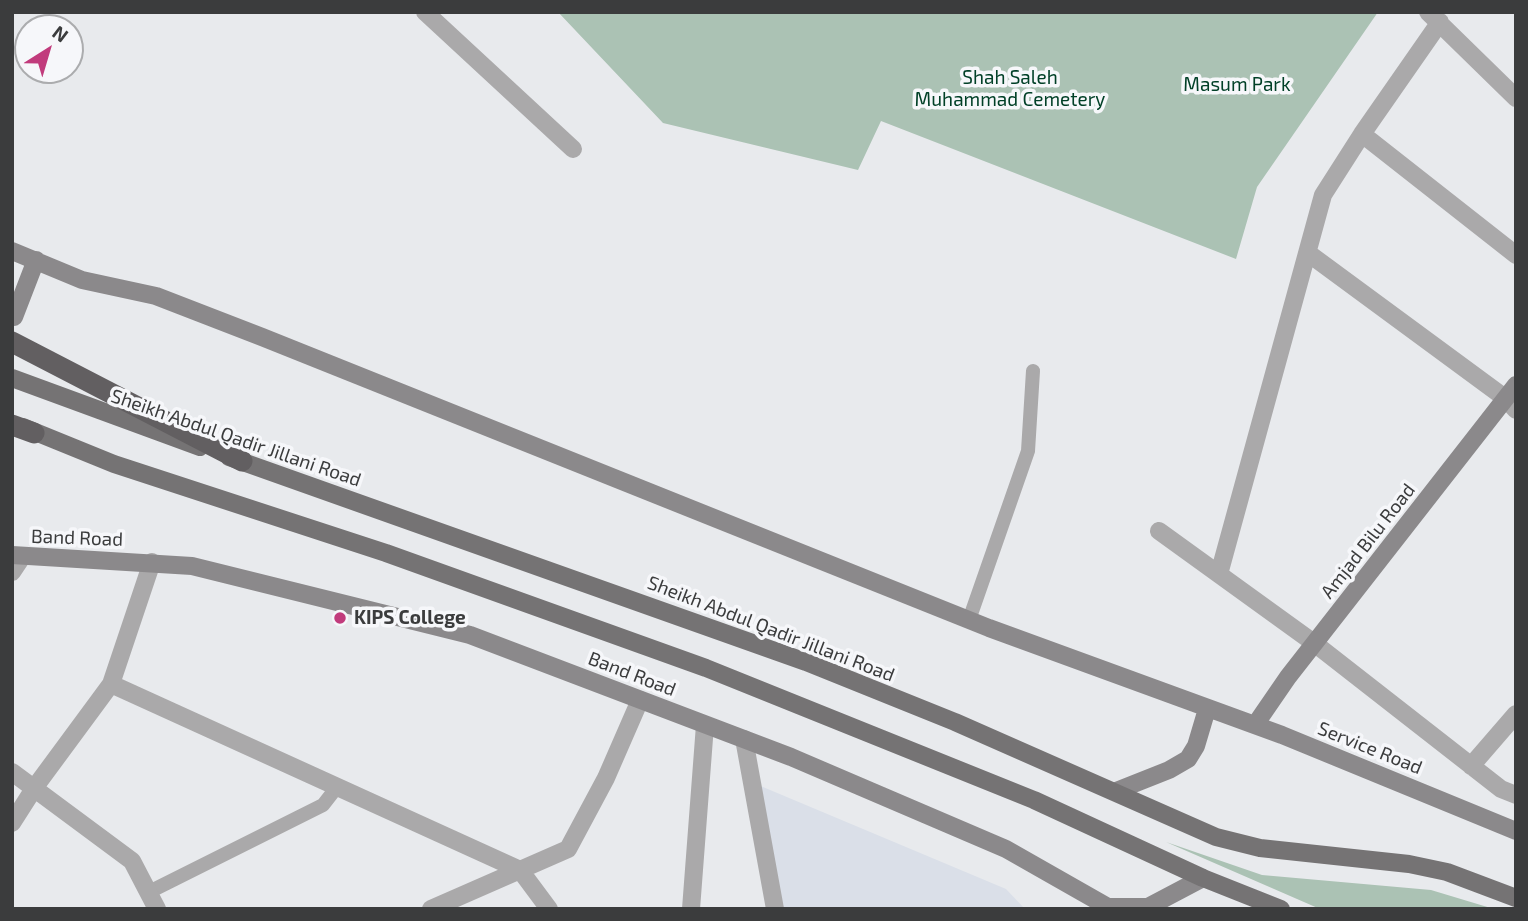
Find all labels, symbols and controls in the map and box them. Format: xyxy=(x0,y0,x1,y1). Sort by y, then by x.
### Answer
north arrow xyxy=(14,14,84,84)
text: N xyxy=(48,20,73,47)
park label: Shah Saleh Muhammad Cemetery xyxy=(915,67,1105,111)
park label: Masum Park xyxy=(1183,74,1291,96)
street label: Sheikh Abdul Qadir Jillani Road xyxy=(108,384,364,492)
street label: Amjad Bilu Road xyxy=(1316,479,1420,603)
street label: Band Road xyxy=(31,525,123,551)
street label: Sheikh Abdul Qadir Jillani Road xyxy=(644,571,898,687)
place label: KIPS College xyxy=(354,607,466,629)
marker: KIPS College xyxy=(332,610,348,626)
street label: Band Road xyxy=(585,647,679,701)
street label: Service Road xyxy=(1314,717,1426,779)

